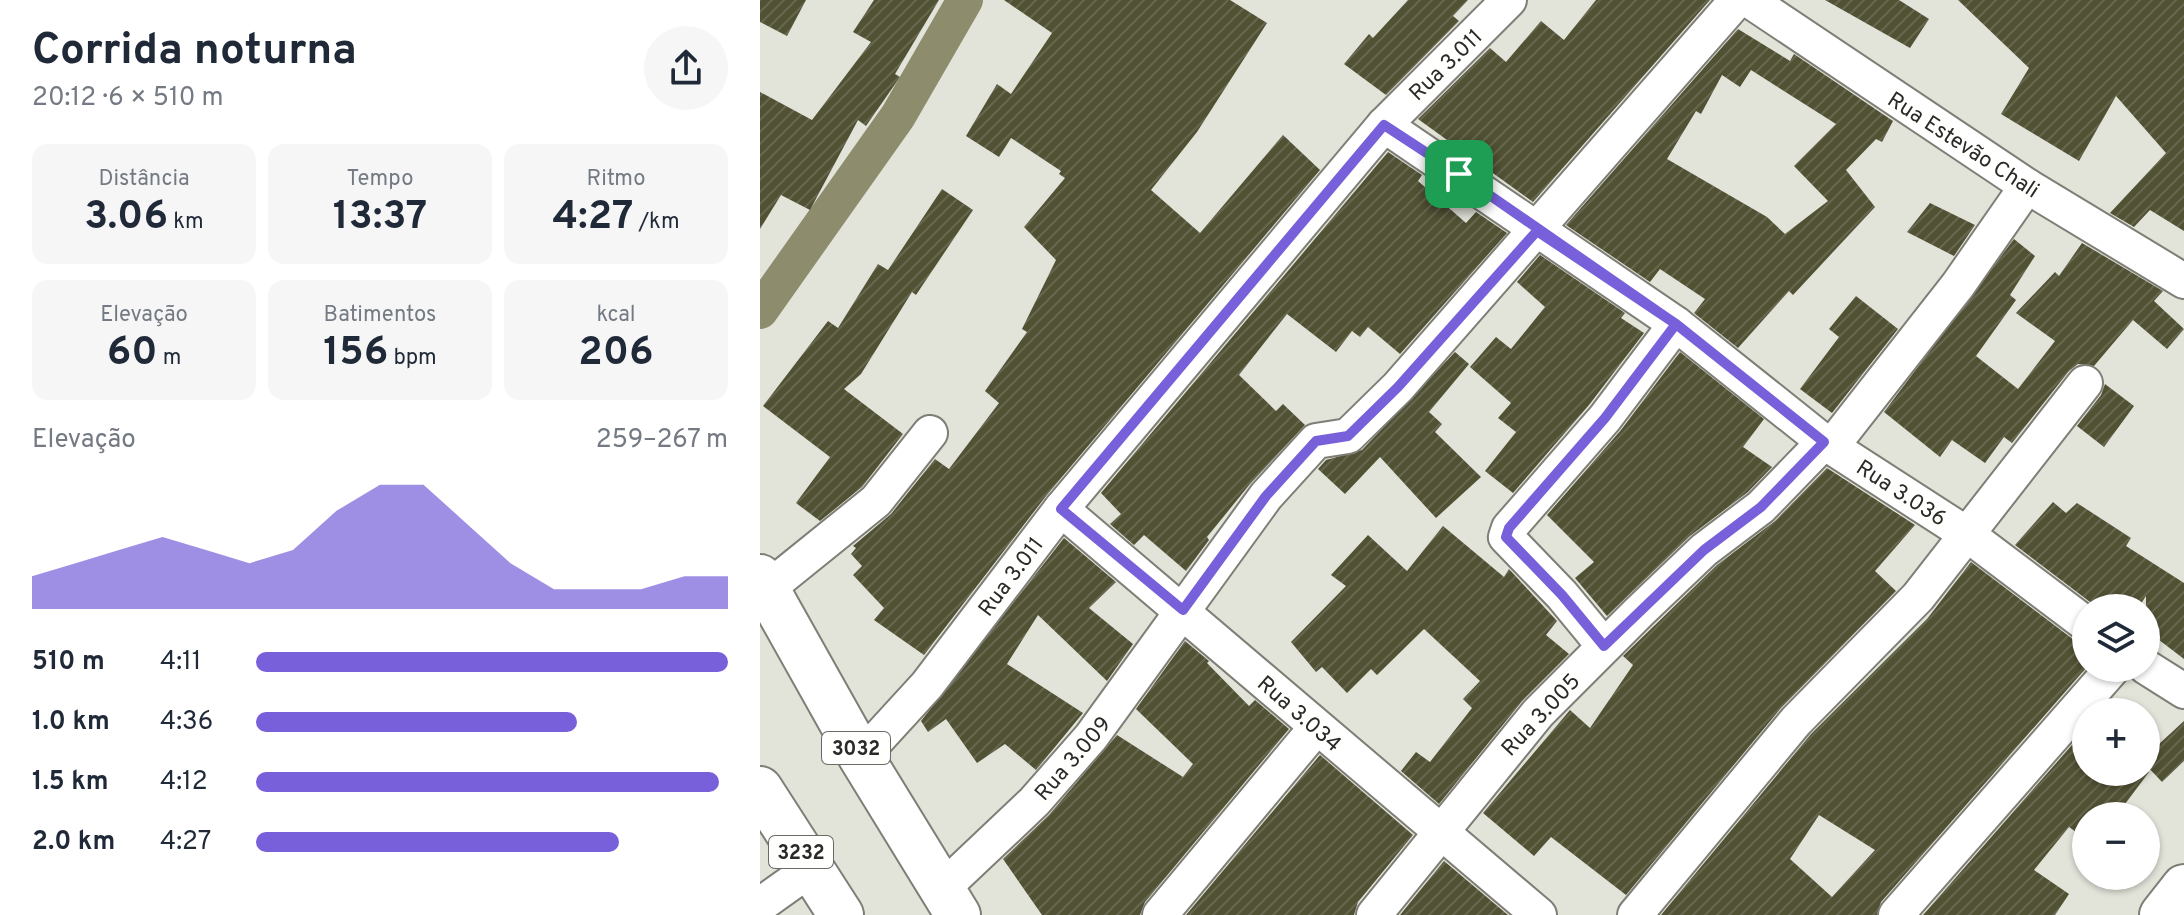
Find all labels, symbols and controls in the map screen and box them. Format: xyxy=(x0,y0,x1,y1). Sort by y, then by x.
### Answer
text: Corrida noturna xyxy=(32,24,357,80)
street label: Rua 3.011 xyxy=(1404,24,1489,108)
button: share xyxy=(644,26,728,110)
text: 20:12 · 6 × 510 m xyxy=(32,82,223,115)
street label: Rua Estevão Chali xyxy=(1882,87,2044,205)
pin xyxy=(1425,140,1493,208)
icon: arrive xyxy=(1437,152,1481,196)
text: Distância xyxy=(98,166,190,193)
text: Tempo xyxy=(347,166,413,193)
text: Ritmo xyxy=(587,166,645,193)
text: 3.06 xyxy=(84,193,168,243)
text: 13:37 xyxy=(333,193,427,243)
text: 4:27 xyxy=(552,193,633,243)
text: km xyxy=(168,209,204,236)
text: /km xyxy=(633,209,680,236)
text: Elevação xyxy=(100,302,188,329)
text: Batimentos xyxy=(324,302,436,329)
text: kcal xyxy=(596,302,636,329)
text: 60 xyxy=(107,329,158,379)
text: 156 xyxy=(323,329,388,379)
text: 206 xyxy=(578,329,654,379)
text: m xyxy=(158,345,181,372)
text: bpm xyxy=(388,345,437,372)
text: Elevação xyxy=(32,424,136,457)
text: 259–267 m xyxy=(596,424,728,457)
street label: Rua 3.036 xyxy=(1850,455,1951,533)
street label: Rua 3.011 xyxy=(973,533,1051,622)
map controls xyxy=(2072,594,2160,890)
button: layers xyxy=(2072,594,2160,682)
text: 510 m xyxy=(32,646,105,679)
text: 4:11 xyxy=(160,646,201,679)
street label: Rua 3.005 xyxy=(1497,669,1587,763)
street label: Rua 3.034 xyxy=(1251,671,1346,759)
button: + xyxy=(2072,698,2160,786)
text: 1.0 km xyxy=(32,706,110,739)
text: 4:36 xyxy=(160,706,213,739)
street label: Rua 3.009 xyxy=(1030,712,1118,807)
road number: 3032 xyxy=(822,732,890,764)
text: 1.5 km xyxy=(32,766,109,799)
text: 4:12 xyxy=(160,766,208,799)
button: − xyxy=(2072,802,2160,890)
text: 2.0 km xyxy=(32,826,115,859)
text: 4:27 xyxy=(160,826,211,859)
road number: 3232 xyxy=(769,836,833,868)

